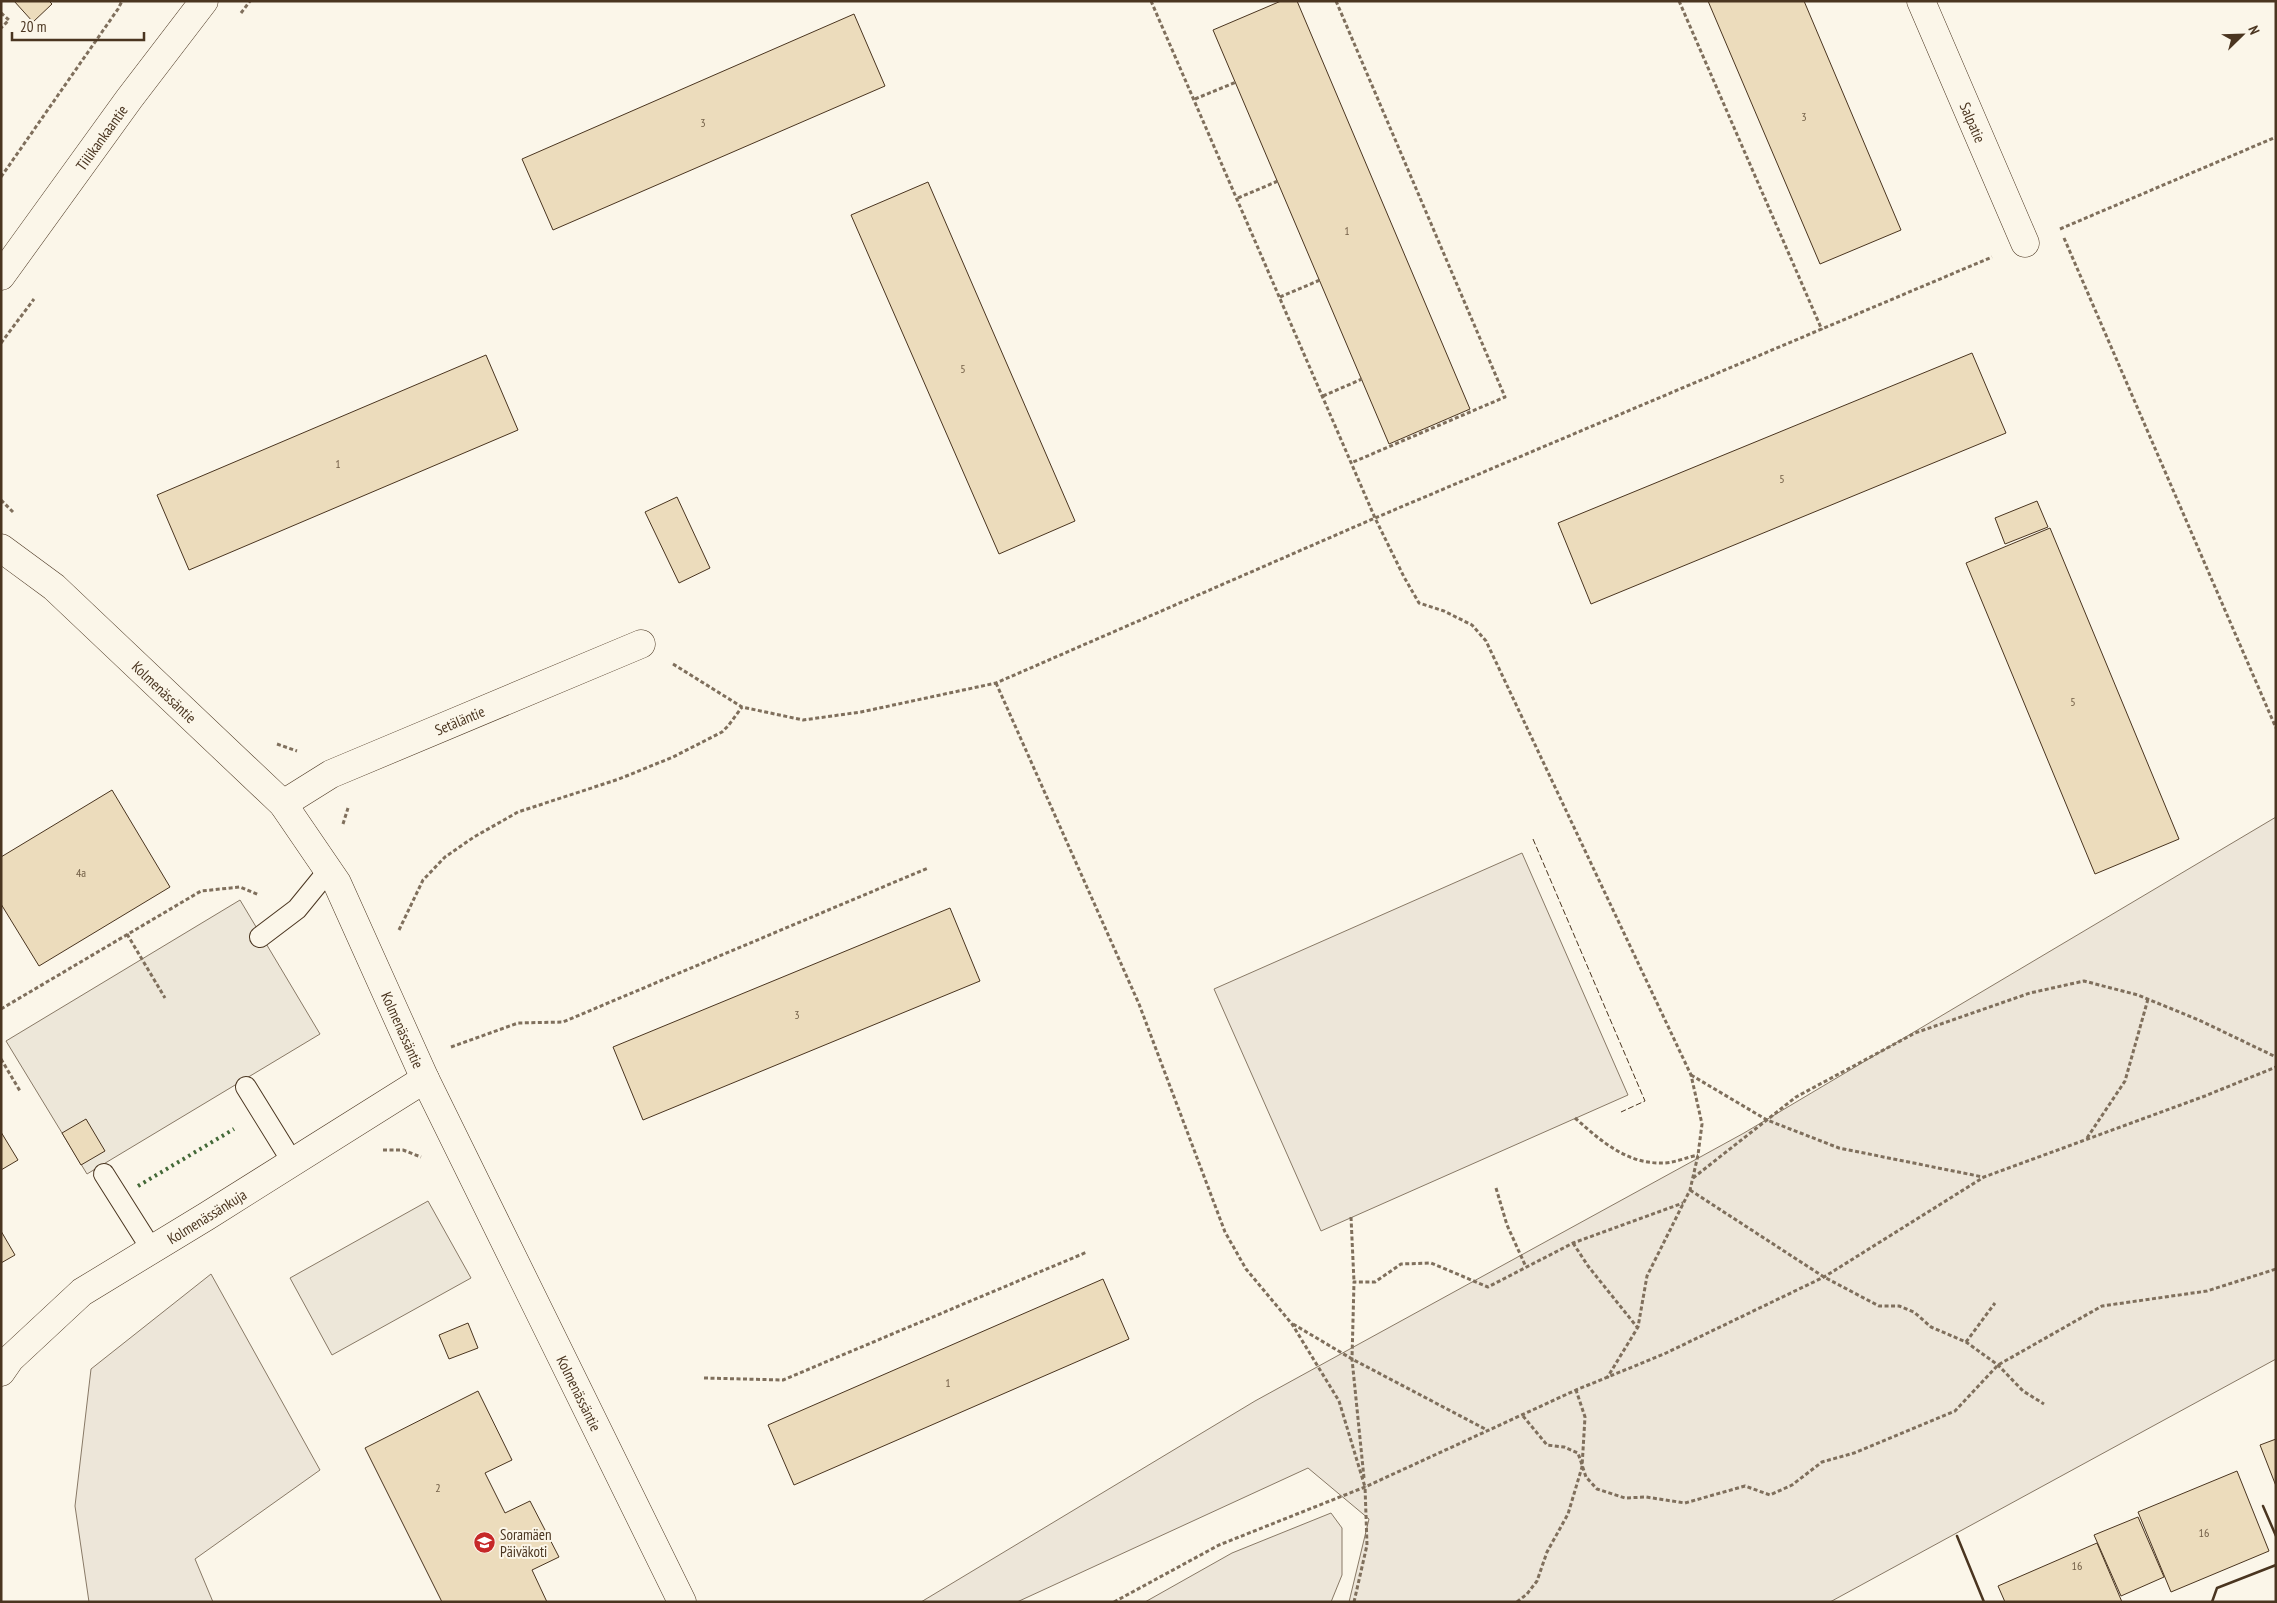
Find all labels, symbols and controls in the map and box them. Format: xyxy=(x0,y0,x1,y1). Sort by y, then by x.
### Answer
scale bar xyxy=(12,10,145,42)
north arrow xyxy=(2217,10,2267,60)
text: 20 m xyxy=(20,17,46,36)
text: N xyxy=(2244,23,2264,37)
street label: Salpatie xyxy=(1956,99,1990,145)
street label: Tiilikankaantie xyxy=(71,101,131,174)
house number: 3 xyxy=(1801,109,1807,124)
house number: 3 xyxy=(700,115,706,130)
house number: 1 xyxy=(1344,223,1350,238)
house number: 5 xyxy=(960,361,966,376)
house number: 1 xyxy=(335,456,341,471)
house number: 5 xyxy=(1779,471,1785,486)
street label: Kolmenässäntie xyxy=(128,657,201,727)
house number: 5 xyxy=(2070,694,2076,709)
street label: Setäläntie xyxy=(432,701,487,739)
house number: 4a xyxy=(76,865,86,880)
street label: Kolmenässäntie xyxy=(378,989,428,1071)
house number: 3 xyxy=(794,1007,800,1022)
street label: Kolmenässänkuja xyxy=(163,1184,250,1248)
street label: Kolmenässäntie xyxy=(553,1352,606,1434)
house number: 1 xyxy=(945,1375,951,1390)
house number: 2 xyxy=(435,1480,441,1495)
place label: Soramäen Päiväkoti xyxy=(500,1525,552,1561)
house number: 16 xyxy=(2199,1525,2209,1540)
school or university icon: Soramäen Päiväkoti xyxy=(472,1531,496,1555)
house number: 16 xyxy=(2072,1558,2082,1573)

